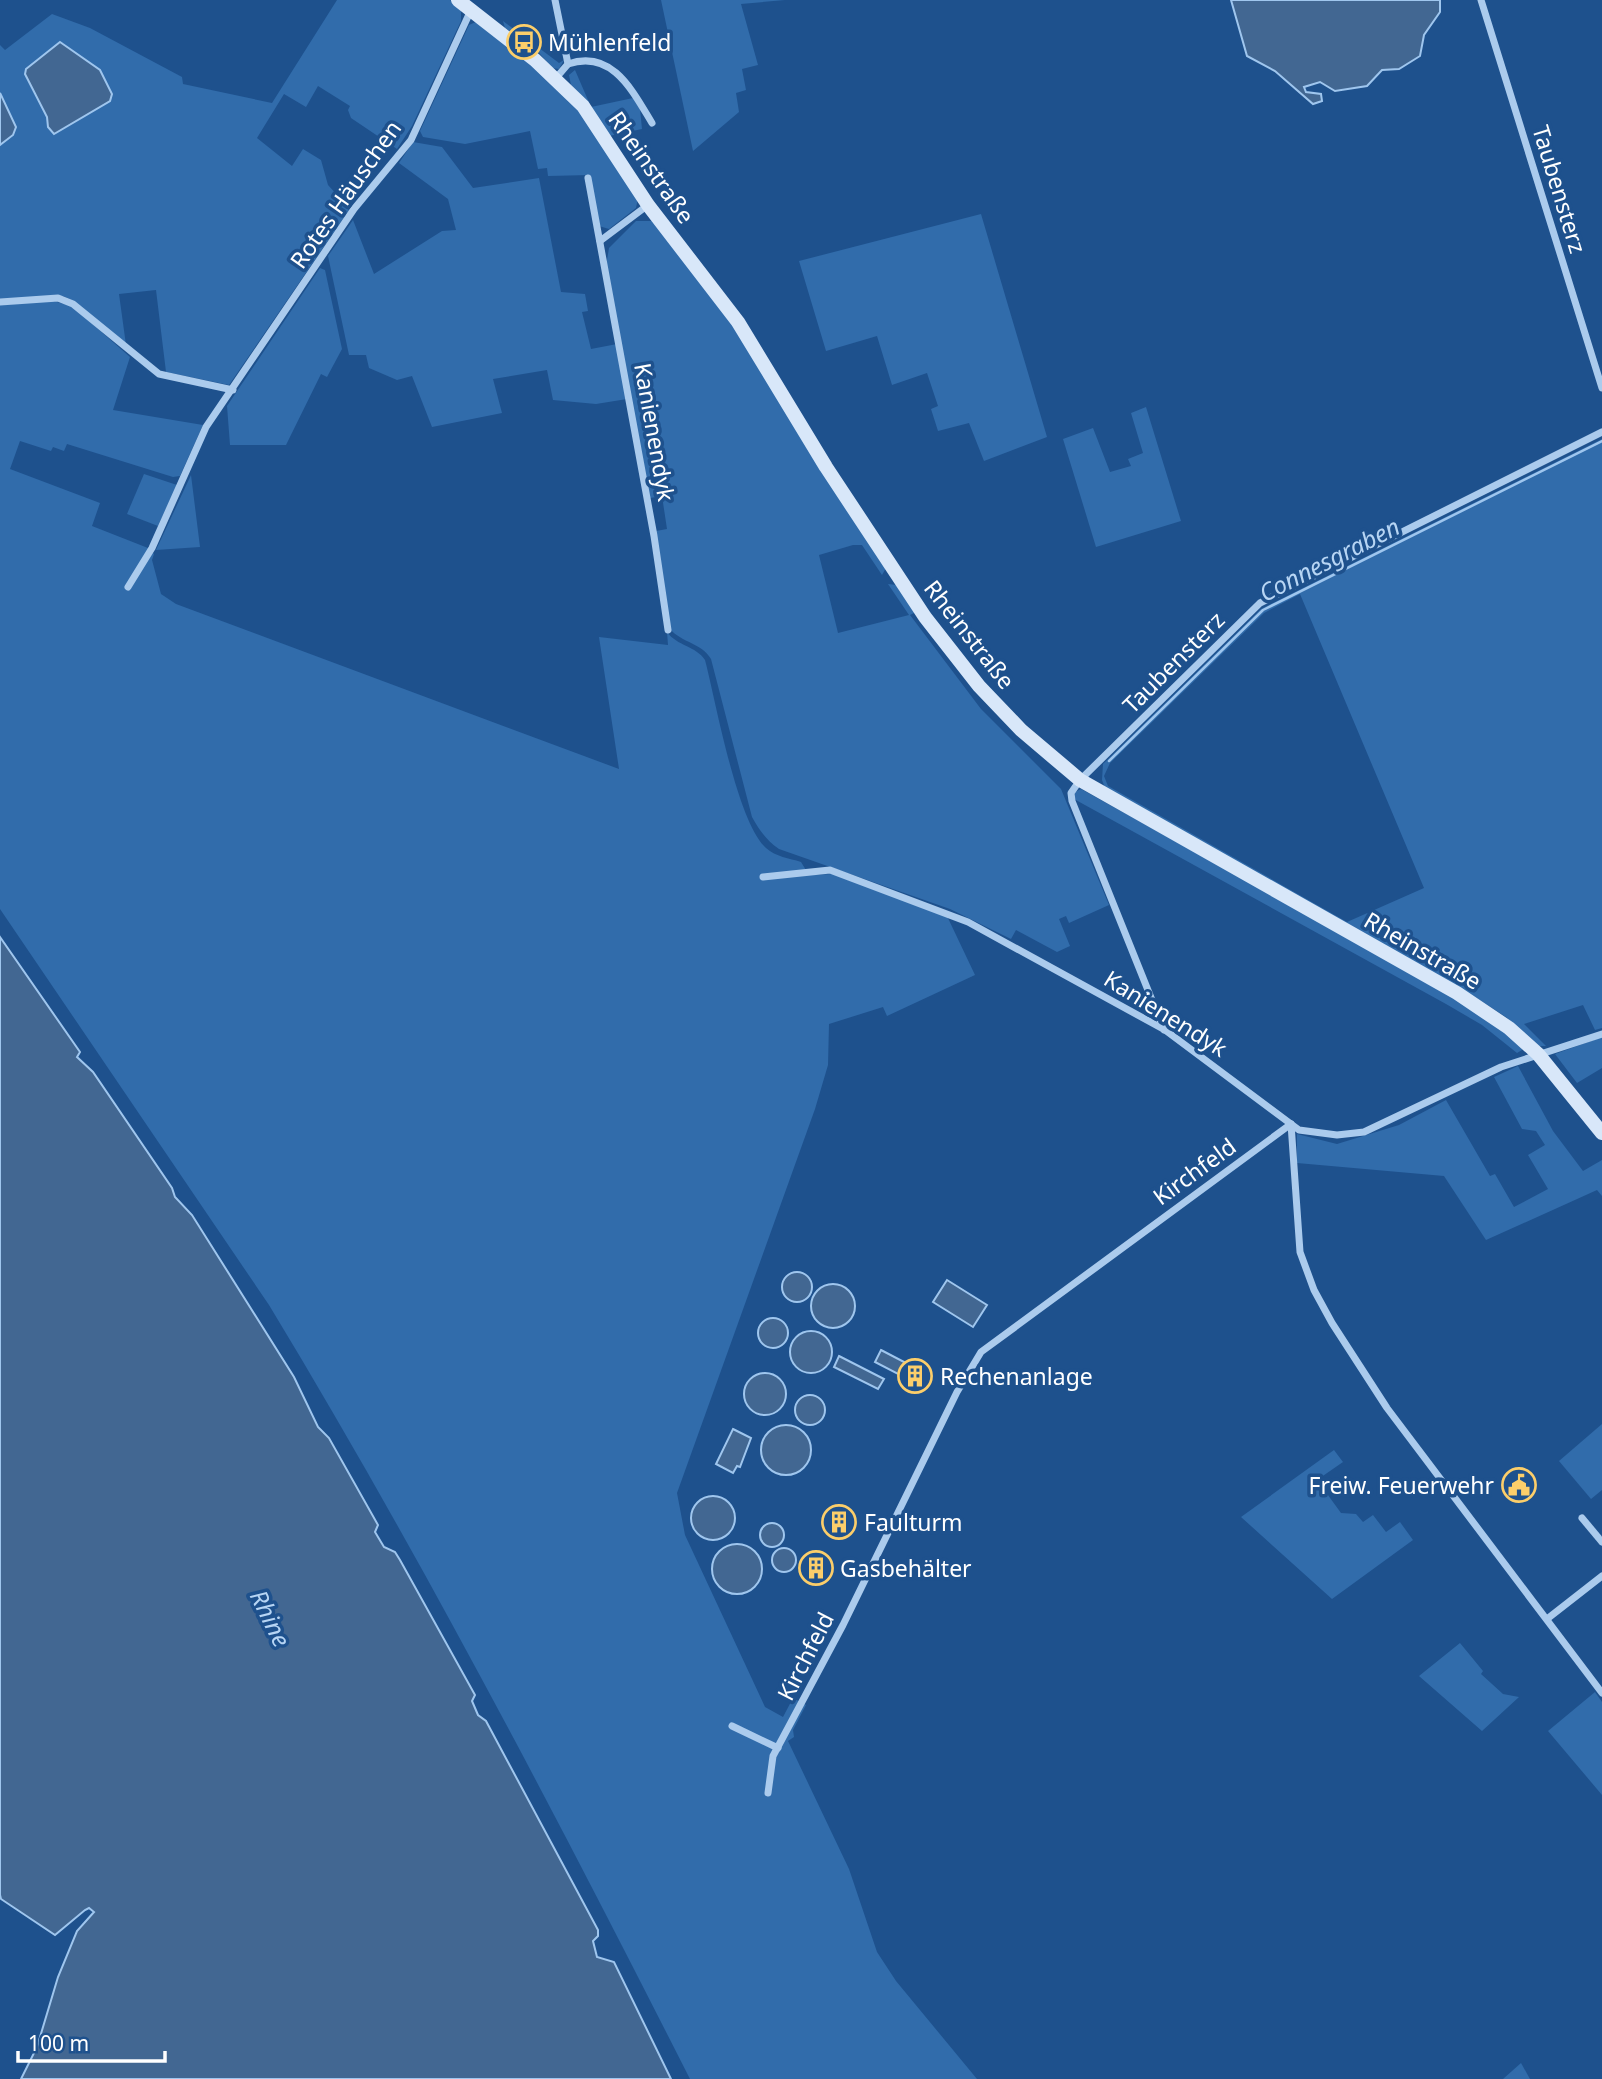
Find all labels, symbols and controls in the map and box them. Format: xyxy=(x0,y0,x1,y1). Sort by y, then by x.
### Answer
bus stop icon: Mühlenfeld xyxy=(505,23,543,61)
place label: Mühlenfeld xyxy=(548,26,671,58)
street label: Rheinstraße xyxy=(601,104,703,230)
street label: Rotes Häuschen xyxy=(282,114,408,274)
street label: Taubensterz xyxy=(1525,121,1595,257)
street label: Kanienendyk xyxy=(627,360,683,504)
water label: Connesgraben xyxy=(1253,509,1405,609)
street label: Rheinstraße xyxy=(917,573,1023,695)
street label: Taubensterz xyxy=(1115,604,1231,720)
street label: Rheinstraße xyxy=(1359,904,1487,996)
street label: Kanienendyk xyxy=(1098,962,1234,1064)
street label: Kirchfeld xyxy=(1146,1130,1242,1212)
building icon: Rechenanlage xyxy=(896,1357,934,1395)
place label: Rechenanlage xyxy=(940,1360,1093,1392)
public building icon: Freiw. Feuerwehr xyxy=(1500,1466,1538,1504)
place label: Freiw. Feuerwehr xyxy=(1308,1469,1494,1501)
building icon: Faulturm xyxy=(820,1503,858,1541)
place label: Faulturm xyxy=(864,1506,963,1538)
building icon: Gasbehälter xyxy=(797,1549,835,1587)
place label: Gasbehälter xyxy=(840,1552,972,1584)
water label: Rhine xyxy=(243,1584,299,1652)
street label: Kirchfeld xyxy=(769,1606,841,1706)
scale bar xyxy=(18,2020,164,2064)
text: 100 m xyxy=(28,2029,89,2057)

